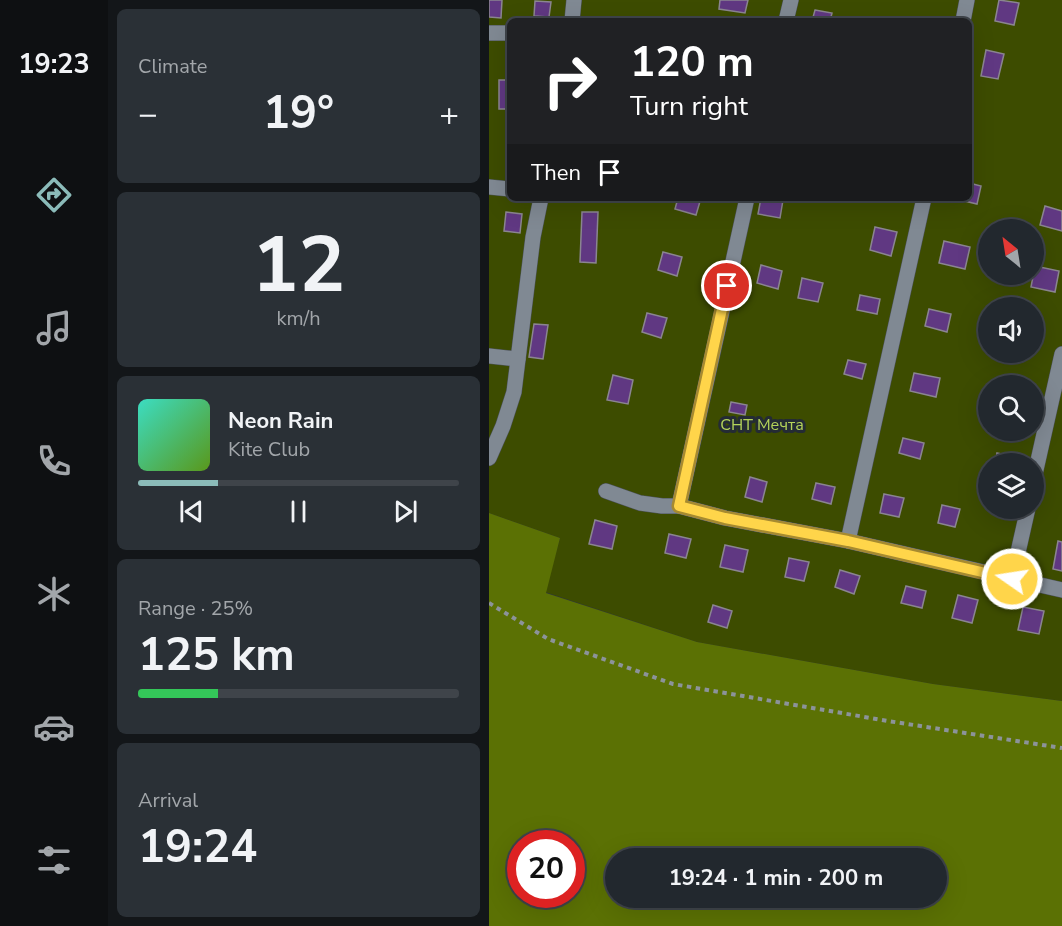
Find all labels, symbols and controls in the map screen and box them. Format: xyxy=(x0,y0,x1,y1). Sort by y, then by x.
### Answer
text: 120 m xyxy=(630,34,754,91)
icon: right xyxy=(531,42,609,120)
text: 19:23 xyxy=(18,46,90,83)
text: Climate xyxy=(138,53,207,80)
text: 19° xyxy=(263,83,334,144)
text: Turn right xyxy=(630,88,748,125)
text: − xyxy=(138,92,158,137)
text: + xyxy=(439,92,459,137)
icon: arrive xyxy=(593,156,626,189)
text: Then xyxy=(531,158,581,188)
icon: directions xyxy=(33,174,75,216)
text: 12 xyxy=(252,212,345,319)
north arrow xyxy=(978,219,1044,285)
map controls xyxy=(978,219,1044,519)
pin xyxy=(701,260,752,311)
icon: arrive xyxy=(710,269,743,302)
button: sound xyxy=(978,297,1044,363)
text: km/h xyxy=(276,305,321,332)
icon: music xyxy=(33,307,75,349)
button: search xyxy=(978,375,1044,441)
text: Neon Rain xyxy=(228,406,333,436)
park label: СНТ Мечта xyxy=(720,414,804,436)
text: Kite Club xyxy=(228,436,310,463)
icon: phone xyxy=(33,440,75,482)
button: layers xyxy=(978,453,1044,519)
icon: previous xyxy=(175,495,208,528)
icon: pause xyxy=(282,495,315,528)
icon: next xyxy=(389,495,422,528)
position arrow xyxy=(980,547,1044,611)
icon: climate xyxy=(33,573,75,615)
text: Range · 25% xyxy=(138,595,253,622)
text: 125 km xyxy=(138,625,295,686)
icon: car xyxy=(33,706,75,748)
text: Arrival xyxy=(138,787,198,814)
text: 19:24 xyxy=(138,817,257,878)
speed limit sign: 20 xyxy=(507,830,585,908)
icon: filters xyxy=(33,839,75,881)
text: 19:24 · 1 min · 200 m xyxy=(669,863,883,893)

